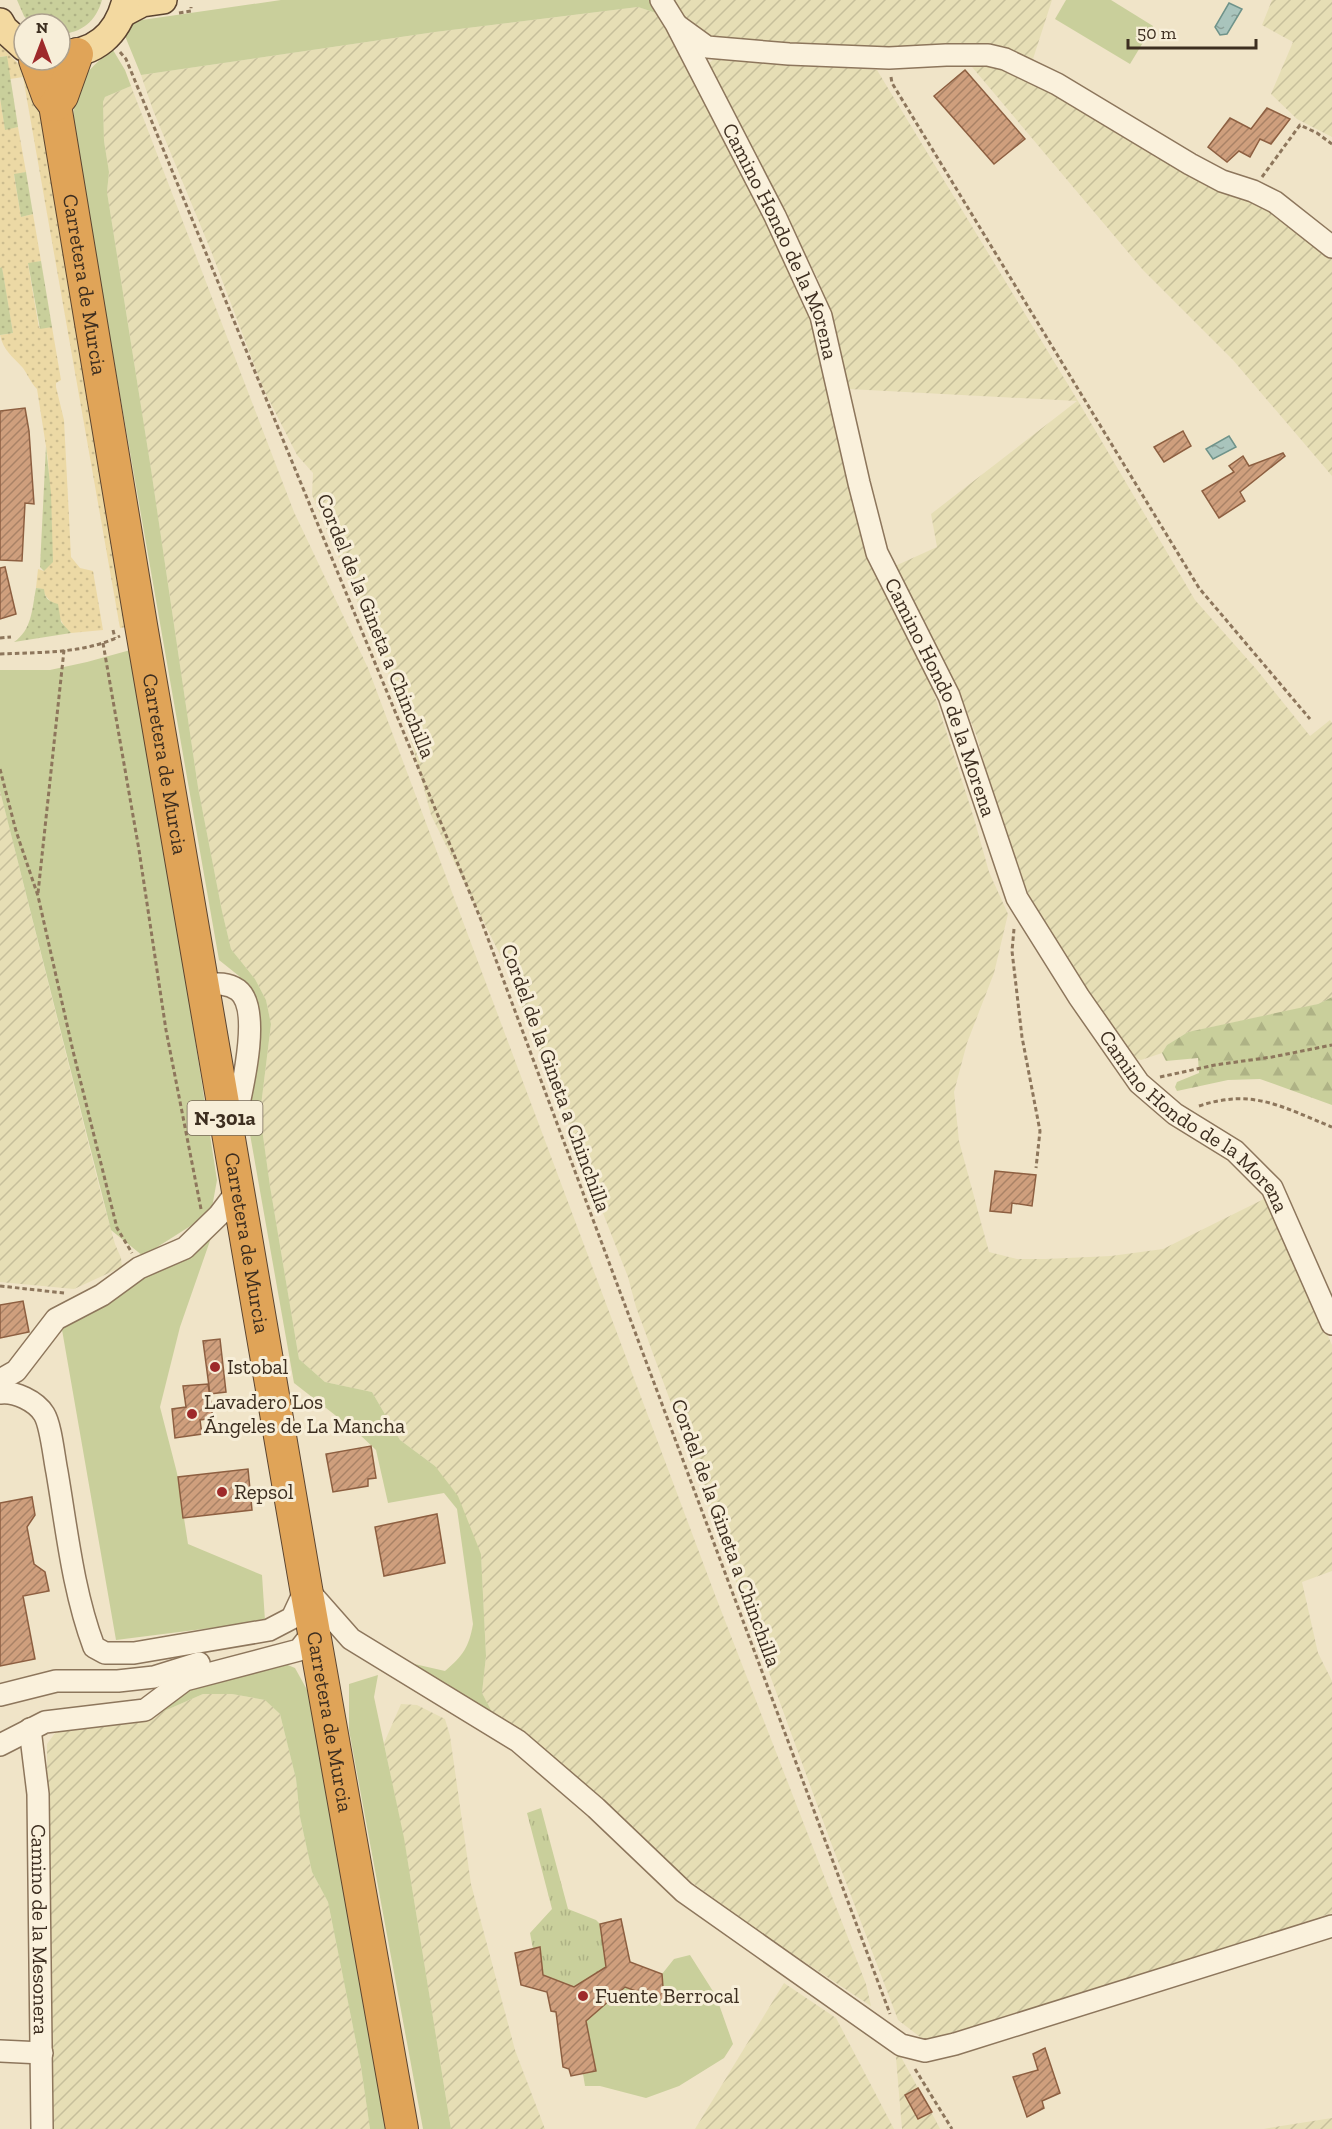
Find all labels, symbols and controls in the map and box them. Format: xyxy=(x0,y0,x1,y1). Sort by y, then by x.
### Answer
north arrow xyxy=(12,12,72,72)
scale bar xyxy=(1128,12,1256,50)
text: N xyxy=(36,18,48,37)
text: 50 m xyxy=(1137,22,1177,44)
street label: Camino Hondo de la Morena xyxy=(717,119,843,362)
street label: Carretera de Murcia xyxy=(58,192,112,377)
street label: Cordel de la Gineta a Chinchilla xyxy=(312,490,441,762)
street label: Camino Hondo de la Morena xyxy=(880,574,1002,820)
street label: Carretera de Murcia xyxy=(137,671,193,856)
street label: Cordel de la Gineta a Chinchilla xyxy=(496,940,617,1215)
street label: Camino Hondo de la Morena xyxy=(1094,1025,1294,1216)
road number: N-301a xyxy=(188,1101,262,1135)
street label: Carretera de Murcia xyxy=(220,1150,275,1335)
place label: Istobal xyxy=(227,1354,289,1379)
marker: Istobal xyxy=(208,1360,222,1374)
place label: Lavadero Los Ángeles de La Mancha xyxy=(204,1389,405,1438)
street label: Cordel de la Gineta a Chinchilla xyxy=(666,1395,787,1670)
marker: Lavadero Los Ángeles de La Mancha xyxy=(185,1407,199,1421)
place label: Repsol xyxy=(234,1479,294,1504)
marker: Repsol xyxy=(215,1485,229,1499)
street label: Carretera de Murcia xyxy=(302,1629,359,1814)
street label: Camino de la Mesonera xyxy=(26,1824,54,2035)
place label: Fuente Berrocal xyxy=(595,1983,740,2008)
marker: Fuente Berrocal xyxy=(576,1989,590,2003)

